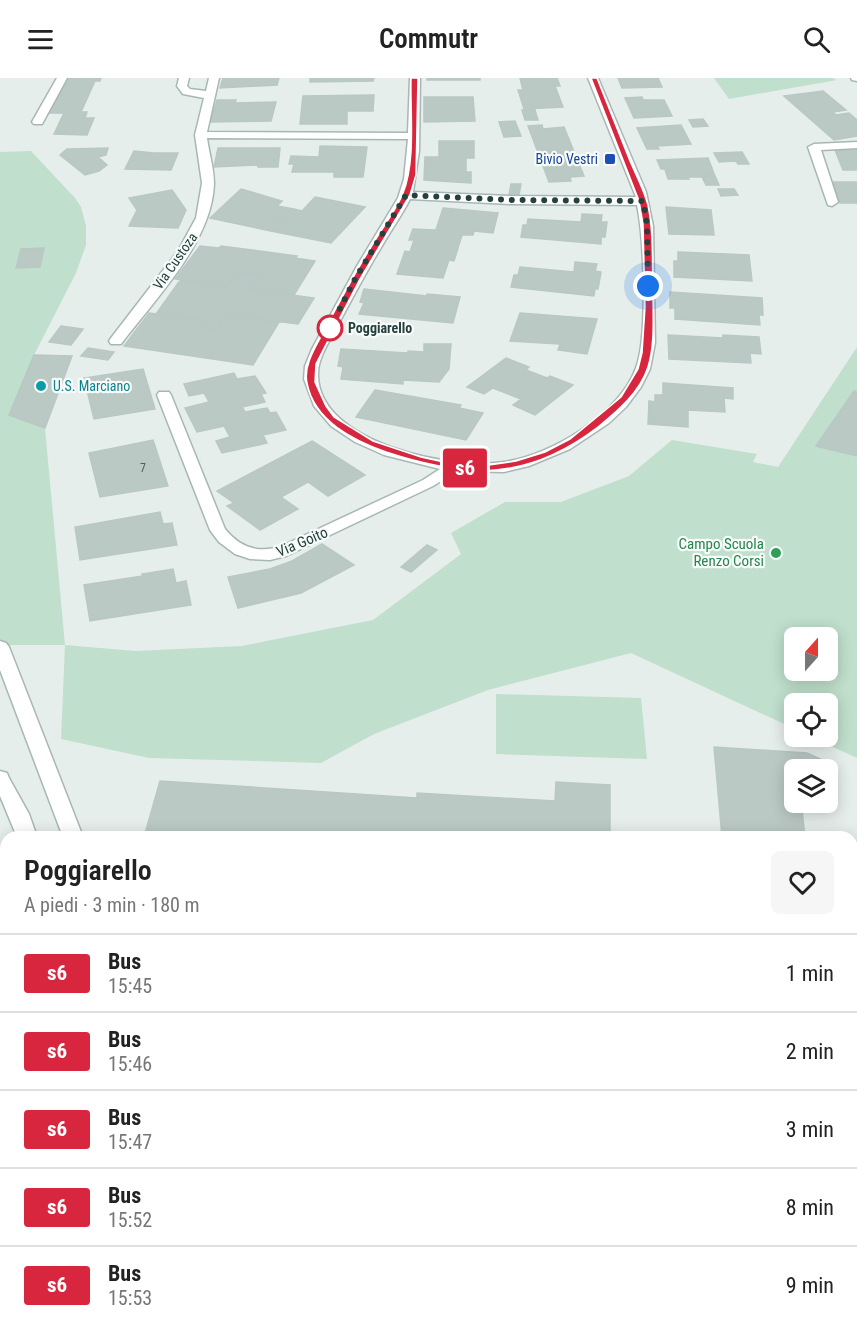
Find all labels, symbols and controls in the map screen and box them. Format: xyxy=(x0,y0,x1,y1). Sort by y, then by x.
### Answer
icon: menu xyxy=(24,23,57,56)
text: Commutr xyxy=(379,23,478,55)
icon: search xyxy=(800,23,833,56)
place label: Bivio Vestri xyxy=(536,151,598,167)
marker: Bivio Vestri xyxy=(603,152,617,166)
street label: Via Custoza xyxy=(150,229,200,293)
your location xyxy=(633,271,663,301)
marker: Poggiarello xyxy=(317,315,343,341)
place label: Poggiarello xyxy=(348,320,412,336)
place label: U.S. Marciano xyxy=(53,378,130,394)
marker: U.S. Marciano xyxy=(34,379,48,393)
line badge: s6 xyxy=(438,448,492,488)
text: s6 xyxy=(455,456,475,480)
house number: 7 xyxy=(140,461,146,475)
street label: Via Goito xyxy=(274,523,330,561)
place label: Campo Scuola Renzo Corsi xyxy=(679,535,764,570)
marker: Campo Scuola Renzo Corsi xyxy=(769,546,783,560)
north arrow xyxy=(784,627,838,681)
map controls xyxy=(784,627,838,813)
button: locate xyxy=(784,693,838,747)
button: layers xyxy=(784,759,838,813)
button: heart xyxy=(771,851,834,914)
text: Poggiarello xyxy=(24,854,152,887)
text: A piedi · 3 min · 180 m xyxy=(24,893,200,917)
text: Bus xyxy=(108,949,141,974)
text: s6 xyxy=(47,961,67,985)
text: 1 min xyxy=(786,961,834,986)
text: 15:45 xyxy=(108,974,152,998)
text: Bus xyxy=(108,1027,141,1052)
text: s6 xyxy=(47,1039,67,1063)
text: 2 min xyxy=(786,1039,834,1064)
text: 15:46 xyxy=(108,1052,152,1076)
text: Bus xyxy=(108,1105,141,1130)
text: s6 xyxy=(47,1117,67,1141)
text: 3 min xyxy=(786,1117,834,1142)
text: 15:47 xyxy=(108,1130,152,1154)
text: Bus xyxy=(108,1183,141,1208)
text: s6 xyxy=(47,1195,67,1219)
text: 8 min xyxy=(786,1195,834,1220)
text: 15:52 xyxy=(108,1208,152,1232)
text: Bus xyxy=(108,1261,141,1286)
text: s6 xyxy=(47,1273,67,1297)
text: 9 min xyxy=(786,1273,834,1298)
text: 15:53 xyxy=(108,1286,152,1310)

